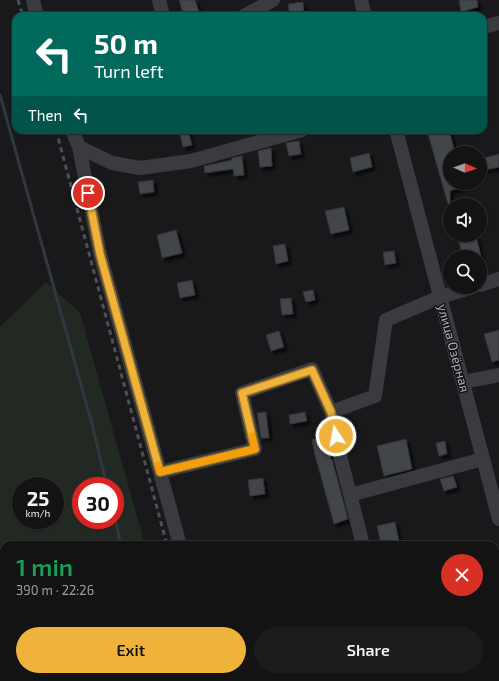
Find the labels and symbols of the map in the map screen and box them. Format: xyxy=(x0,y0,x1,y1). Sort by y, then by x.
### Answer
north arrow xyxy=(443,146,487,190)
pin xyxy=(71,176,105,210)
street label: улица Озёрная xyxy=(435,302,473,394)
position arrow xyxy=(315,415,357,457)
speed limit sign: 30 xyxy=(72,477,124,529)

